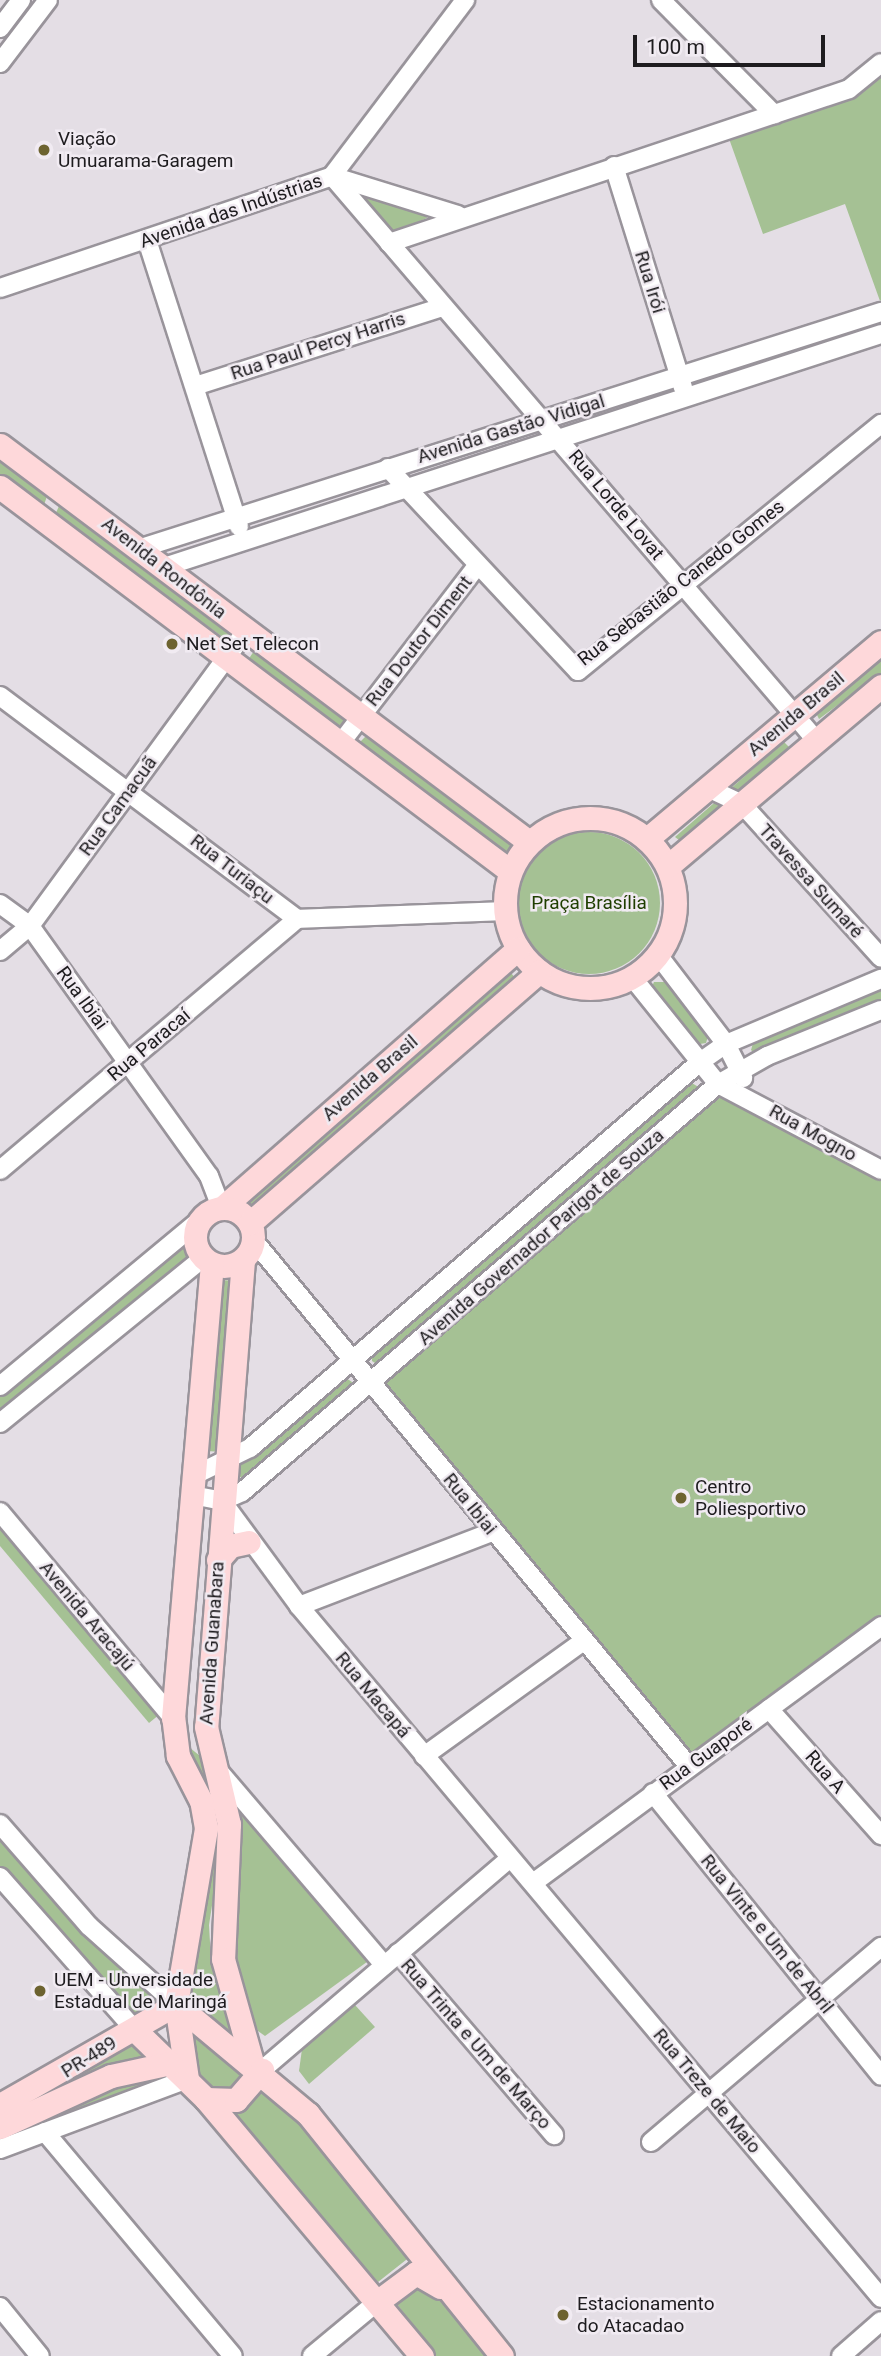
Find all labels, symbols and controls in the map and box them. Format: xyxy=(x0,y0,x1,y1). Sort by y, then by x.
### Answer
scale bar xyxy=(636,21,828,65)
text: 100 m xyxy=(646,35,705,59)
place label: Viação Umuarama-Garagem xyxy=(58,128,234,172)
marker: Viação Umuarama-Garagem xyxy=(36,142,52,158)
street label: Avenida das Indústrias xyxy=(137,169,325,253)
street label: Rua Irói xyxy=(630,248,670,316)
street label: Rua Paul Percy Harris xyxy=(228,307,408,385)
street label: Avenida Gastão Vidigal xyxy=(415,390,607,468)
street label: Rua Lorde Lovat xyxy=(563,445,669,565)
street label: Rua Sebastião Canedo Gomes xyxy=(573,495,789,671)
street label: Avenida Rondônia xyxy=(97,512,231,624)
street label: Rua Doutor Diment xyxy=(361,571,477,711)
place label: Net Set Telecon xyxy=(186,633,319,655)
marker: Net Set Telecon xyxy=(164,636,180,652)
street label: Avenida Brasil xyxy=(743,667,849,761)
street label: Rua Camacuã xyxy=(74,752,162,860)
street label: Travessa Sumaré xyxy=(754,819,868,943)
street label: Rua Turiaçu xyxy=(186,829,278,909)
park label: Praça Brasília xyxy=(531,892,647,914)
street label: Rua Ibiai xyxy=(51,962,113,1034)
street label: Rua Paracaí xyxy=(103,1004,195,1086)
street label: Avenida Brasil xyxy=(318,1030,422,1126)
street label: Rua Mogno xyxy=(765,1100,861,1166)
street label: Avenida Governador Parigot de Souza xyxy=(413,1124,669,1350)
street label: Rua Ibiai xyxy=(438,1469,502,1539)
place label: Centro Poliesportivo xyxy=(695,1476,806,1520)
marker: Centro Poliesportivo xyxy=(673,1490,689,1506)
street label: Avenida Aracajú xyxy=(35,1557,139,1675)
street label: Avenida Guanabara xyxy=(195,1560,229,1726)
street label: Rua Macapá xyxy=(330,1647,416,1743)
street label: Rua Guaporé xyxy=(655,1713,757,1795)
street label: Rua A xyxy=(800,1746,850,1798)
street label: Rua Vinte e Um de Abril xyxy=(696,1850,838,2018)
street label: Rua Trinta e Um de Março xyxy=(396,1954,556,2134)
place label: UEM - Unversidade Estadual de Maringá xyxy=(54,1969,227,2013)
marker: UEM - Unversidade Estadual de Maringá xyxy=(32,1983,48,1999)
street label: Rua Treze de Maio xyxy=(648,2024,766,2158)
street label: PR-489 xyxy=(57,2031,121,2083)
place label: Estacionamento do Atacadao xyxy=(577,2293,714,2337)
marker: Estacionamento do Atacadao xyxy=(555,2307,571,2323)

